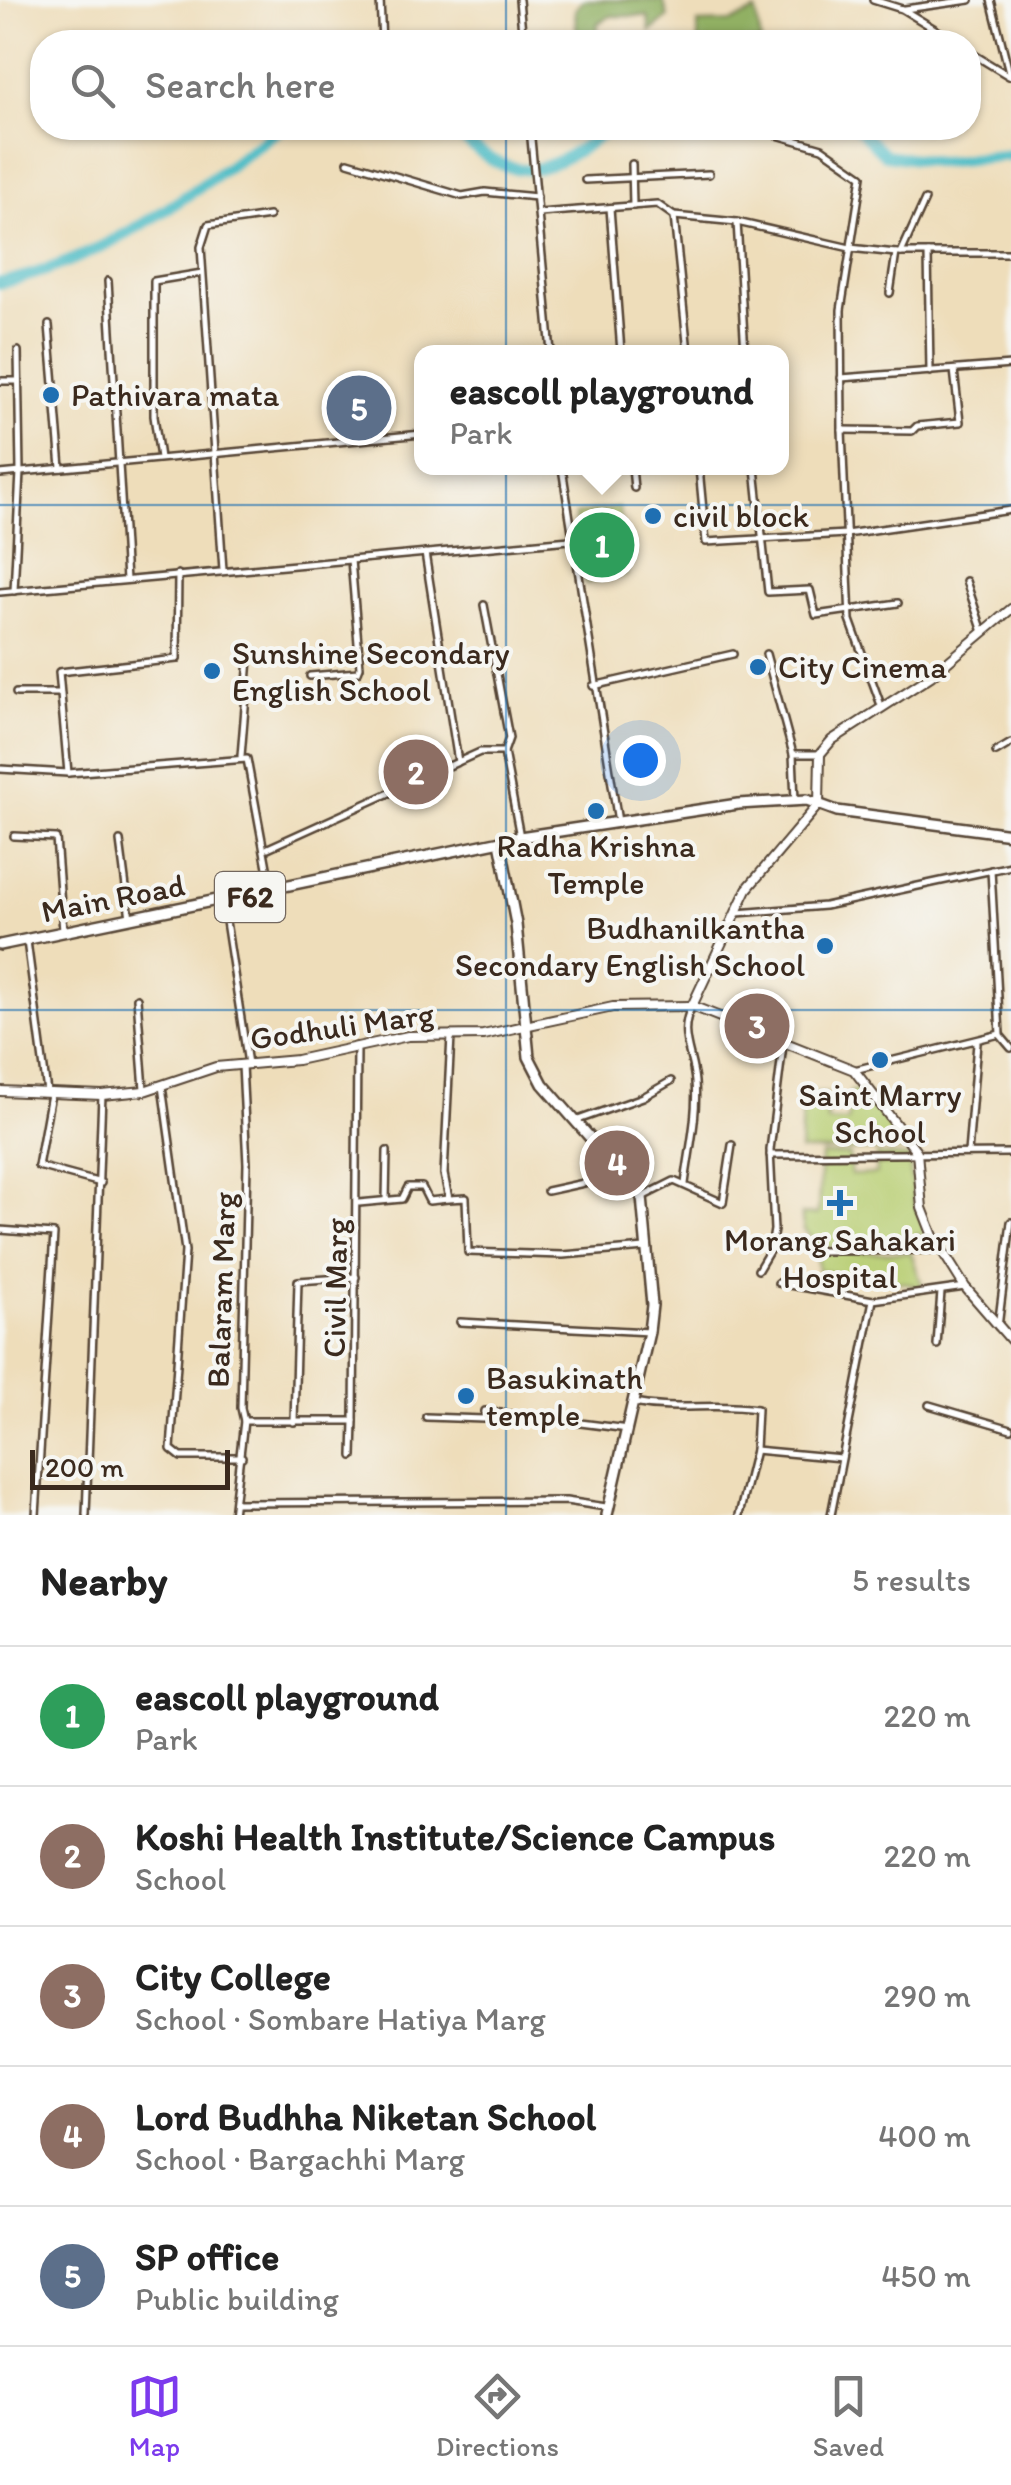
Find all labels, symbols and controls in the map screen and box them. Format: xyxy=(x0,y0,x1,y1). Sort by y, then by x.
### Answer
search box xyxy=(30,30,981,140)
icon: search xyxy=(65,58,120,113)
text: Search here xyxy=(145,62,336,108)
popup xyxy=(414,345,789,475)
text: eascoll playground xyxy=(450,368,753,414)
pin: 5 xyxy=(326,370,392,446)
place label: Pathivara mata xyxy=(71,376,280,414)
marker: Pathivara mata xyxy=(40,384,62,406)
text: Park xyxy=(450,414,513,452)
place label: civil block xyxy=(673,497,809,535)
marker: civil block xyxy=(642,505,664,527)
pin: 1 xyxy=(570,508,634,582)
place label: Sunshine Secondary English School xyxy=(232,634,510,709)
place label: City Cinema xyxy=(778,648,947,686)
marker: City Cinema xyxy=(747,656,769,678)
marker: Sunshine Secondary English School xyxy=(201,660,223,682)
pin: 2 xyxy=(384,734,448,810)
your location xyxy=(615,735,666,786)
marker: Radha Krishna Temple xyxy=(585,800,607,822)
place label: Radha Krishna Temple xyxy=(496,827,696,902)
street label: Main Road xyxy=(38,865,188,931)
road number: F62 xyxy=(215,872,285,922)
place label: Budhanilkantha Secondary English School xyxy=(455,909,805,984)
marker: Budhanilkantha Secondary English School xyxy=(814,935,836,957)
pin: 3 xyxy=(724,988,790,1064)
street label: Godhuli Marg xyxy=(248,994,437,1058)
marker: Saint Marry School xyxy=(869,1049,891,1071)
place label: Saint Marry School xyxy=(799,1076,961,1151)
pin: 4 xyxy=(584,1126,650,1200)
marker: Morang Sahakari Hospital xyxy=(827,1190,853,1216)
street label: Balaram Marg xyxy=(199,1191,243,1388)
street label: Civil Marg xyxy=(315,1217,355,1358)
place label: Morang Sahakari Hospital xyxy=(724,1221,956,1296)
place label: Basukinath temple xyxy=(486,1359,643,1434)
marker: Basukinath temple xyxy=(455,1385,477,1407)
scale bar xyxy=(30,1445,230,1490)
text: 200 m xyxy=(45,1450,124,1484)
text: Nearby xyxy=(40,1555,167,1606)
text: 5 results xyxy=(852,1561,971,1599)
text: eascoll playground xyxy=(135,1674,439,1720)
text: 1 xyxy=(65,1697,80,1735)
text: 220 m xyxy=(884,1697,971,1735)
text: Park xyxy=(135,1720,198,1758)
text: Koshi Health Institute/Science Campus xyxy=(135,1814,775,1860)
text: 2 xyxy=(64,1837,81,1875)
text: 220 m xyxy=(884,1837,971,1875)
text: School xyxy=(135,1860,226,1898)
text: City College xyxy=(135,1954,331,2000)
text: 3 xyxy=(64,1977,81,2015)
text: 290 m xyxy=(884,1977,971,2015)
text: School · Sombare Hatiya Marg xyxy=(135,2000,546,2038)
text: Lord Budhha Niketan School xyxy=(135,2094,596,2140)
text: 4 xyxy=(63,2117,82,2155)
text: 400 m xyxy=(878,2117,971,2155)
text: School · Bargachhi Marg xyxy=(135,2140,465,2178)
text: SP office xyxy=(135,2234,279,2280)
text: 5 xyxy=(64,2257,81,2295)
text: 450 m xyxy=(881,2257,971,2295)
text: Public building xyxy=(135,2280,339,2318)
tab: Map xyxy=(127,2369,182,2463)
tab: Directions xyxy=(436,2369,559,2463)
tab: Saved xyxy=(813,2369,884,2463)

